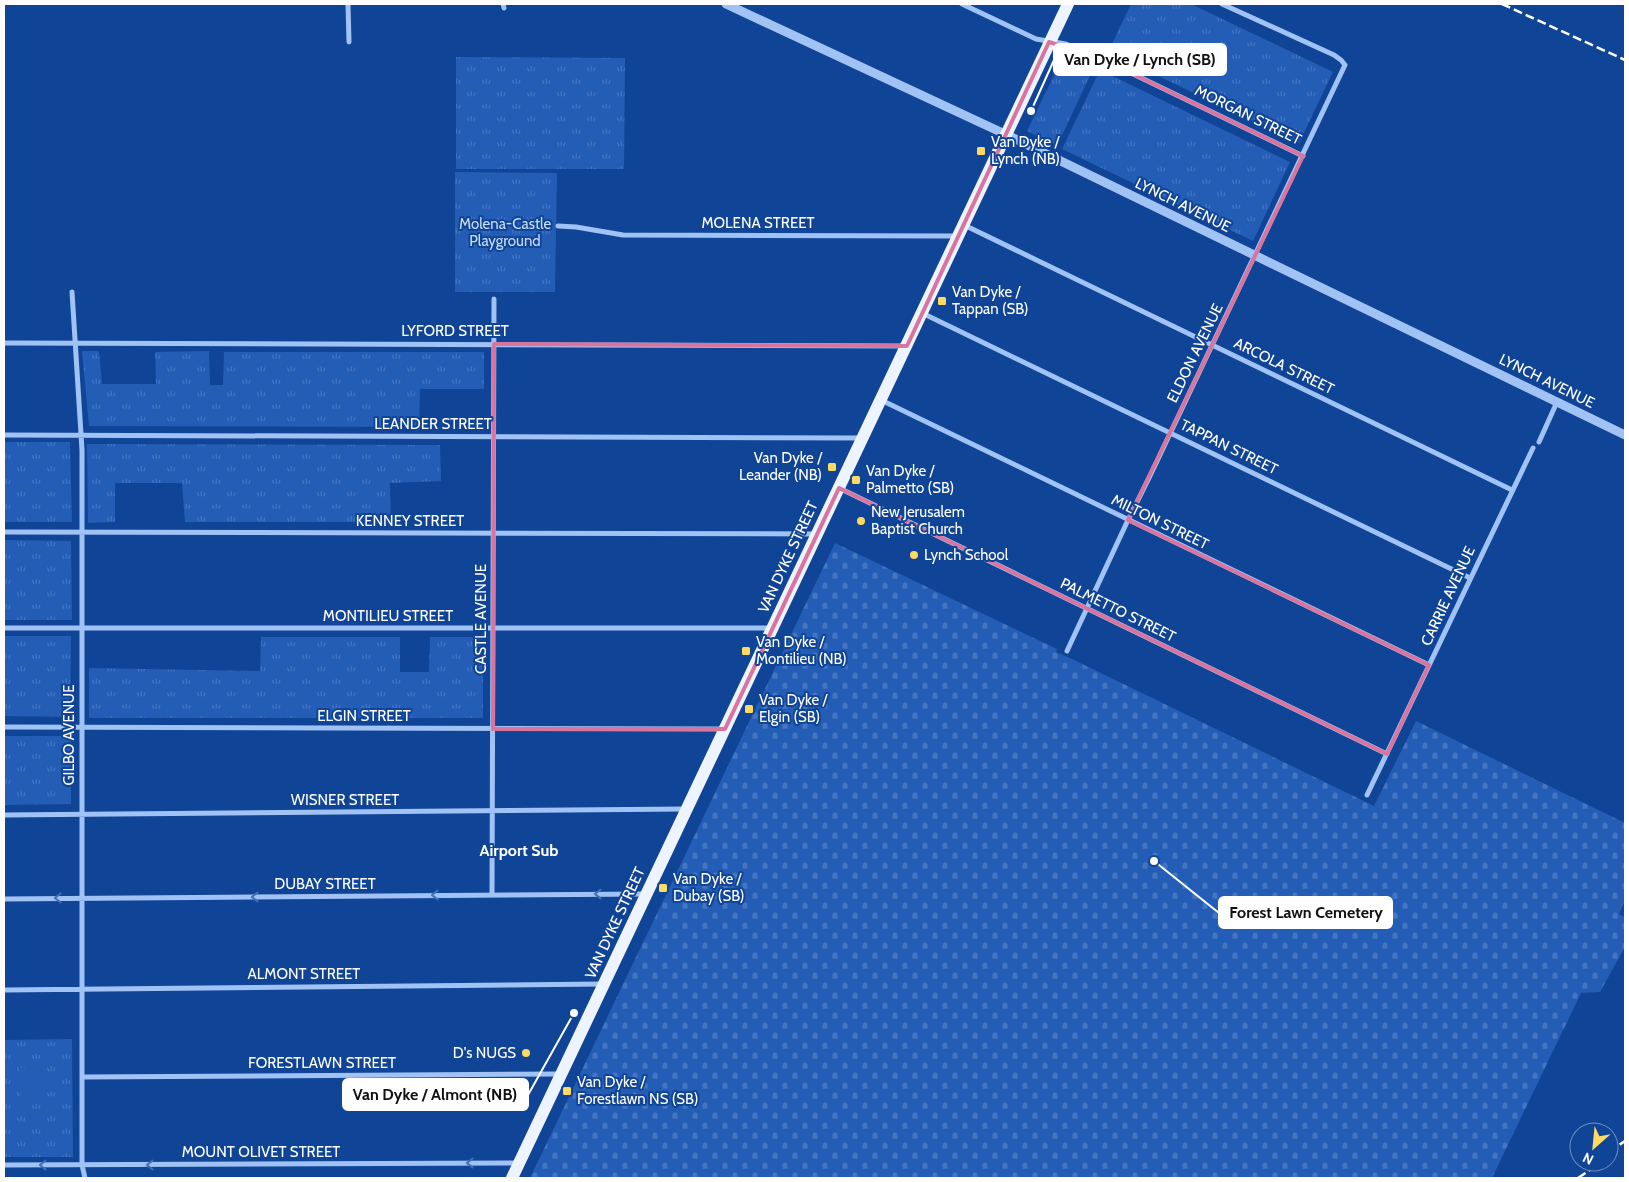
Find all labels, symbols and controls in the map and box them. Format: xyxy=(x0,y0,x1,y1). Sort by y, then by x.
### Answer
callout: Van Dyke / Lynch (SB) xyxy=(1054,44,1226,75)
text: Van Dyke / Lynch (SB) xyxy=(1064,50,1216,69)
street label: MORGAN STREET xyxy=(1192,81,1304,149)
place label: Van Dyke / Lynch (NB) xyxy=(991,133,1060,168)
marker: Van Dyke / Lynch (NB) xyxy=(975,145,987,157)
street label: LYNCH AVENUE xyxy=(1132,174,1234,236)
street label: MOLENA STREET xyxy=(701,214,815,232)
park label: Molena-Castle Playground xyxy=(459,215,551,250)
place label: Van Dyke / Tappan (SB) xyxy=(952,283,1029,318)
marker: Van Dyke / Tappan (SB) xyxy=(936,295,948,307)
street label: ELDON AVENUE xyxy=(1163,301,1227,405)
street label: LYFORD STREET xyxy=(401,322,509,340)
street label: ARCOLA STREET xyxy=(1231,334,1337,398)
street label: LYNCH AVENUE xyxy=(1496,350,1598,412)
street label: LEANDER STREET xyxy=(374,415,492,433)
street label: TAPPAN STREET xyxy=(1177,416,1281,478)
place label: Van Dyke / Leander (NB) xyxy=(739,449,823,484)
marker: Van Dyke / Leander (NB) xyxy=(826,461,838,473)
place label: Van Dyke / Palmetto (SB) xyxy=(866,462,954,497)
marker: Van Dyke / Palmetto (SB) xyxy=(850,474,862,486)
street label: MILTON STREET xyxy=(1108,491,1212,553)
street label: VAN DYKE STREET xyxy=(754,498,822,616)
place label: New Jerusalem Baptist Church xyxy=(871,503,965,538)
street label: KENNEY STREET xyxy=(356,512,464,530)
marker: New Jerusalem Baptist Church xyxy=(855,515,867,527)
street label: CARRIE AVENUE xyxy=(1417,543,1479,649)
place label: Lynch School xyxy=(924,546,1009,564)
marker: Lynch School xyxy=(908,549,920,561)
street label: CASTLE AVENUE xyxy=(472,564,490,674)
street label: PALMETTO STREET xyxy=(1057,574,1179,646)
street label: MONTILIEU STREET xyxy=(323,607,453,625)
place label: Van Dyke / Montilieu (NB) xyxy=(756,633,847,668)
marker: Van Dyke / Montilieu (NB) xyxy=(740,645,752,657)
street label: GILBO AVENUE xyxy=(60,685,78,786)
place label: Van Dyke / Elgin (SB) xyxy=(759,691,828,726)
marker: Van Dyke / Elgin (SB) xyxy=(743,703,755,715)
street label: ELGIN STREET xyxy=(317,707,411,725)
street label: WISNER STREET xyxy=(291,791,399,809)
district label: Airport Sub xyxy=(480,841,558,860)
street label: VAN DYKE STREET xyxy=(581,864,649,982)
place label: Van Dyke / Dubay (SB) xyxy=(673,870,744,905)
street label: DUBAY STREET xyxy=(274,875,376,893)
marker: Van Dyke / Dubay (SB) xyxy=(657,882,669,894)
one-way arrow xyxy=(593,889,601,899)
one-way arrow xyxy=(431,890,438,900)
one-way arrow xyxy=(251,892,258,902)
one-way arrow xyxy=(53,893,61,903)
callout: Forest Lawn Cemetery xyxy=(1219,897,1392,928)
text: Forest Lawn Cemetery xyxy=(1229,903,1383,922)
street label: ALMONT STREET xyxy=(248,965,360,983)
place label: D's NUGS xyxy=(453,1044,516,1062)
marker: D's NUGS xyxy=(520,1047,532,1059)
street label: FORESTLAWN STREET xyxy=(248,1054,396,1072)
place label: Van Dyke / Forestlawn NS (SB) xyxy=(577,1073,698,1108)
callout: Van Dyke / Almont (NB) xyxy=(343,1079,528,1110)
text: Van Dyke / Almont (NB) xyxy=(353,1085,517,1104)
marker: Van Dyke / Forestlawn NS (SB) xyxy=(561,1085,573,1097)
north arrow xyxy=(1569,1122,1619,1172)
street label: MOUNT OLIVET STREET xyxy=(182,1143,340,1161)
text: N xyxy=(1580,1148,1597,1169)
one-way arrow xyxy=(466,1158,474,1168)
one-way arrow xyxy=(39,1160,46,1170)
one-way arrow xyxy=(146,1160,154,1170)

